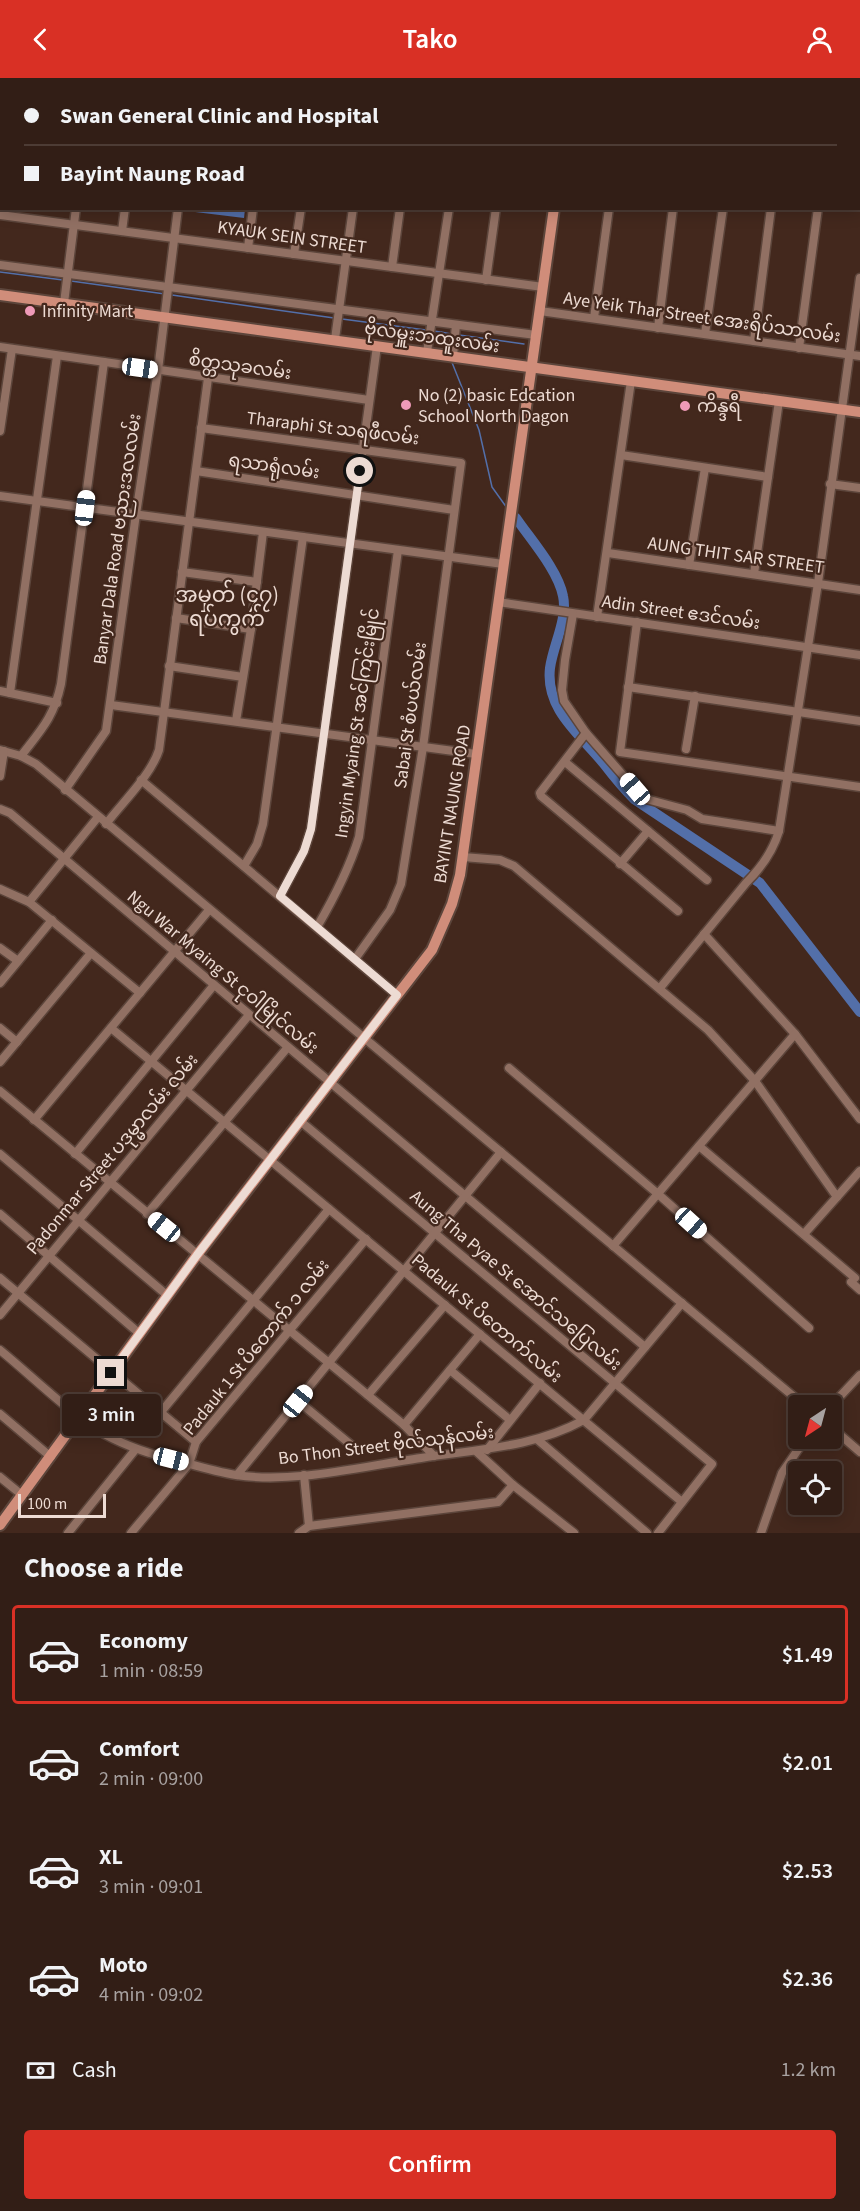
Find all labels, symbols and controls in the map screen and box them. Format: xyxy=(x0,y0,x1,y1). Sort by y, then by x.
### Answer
text: Tako xyxy=(402,20,458,59)
icon: back xyxy=(24,23,57,56)
icon: person xyxy=(803,23,836,56)
text: Swan General Clinic and Hospital xyxy=(60,100,378,132)
text: Bayint Naung Road xyxy=(60,158,245,190)
street label: KYAUK SEIN STREET xyxy=(216,215,368,260)
street label: Aye Yeik Thar Street အေးရိပ်သာလမ်း xyxy=(561,284,842,351)
place label: Infinity Mart xyxy=(42,299,133,324)
marker: Infinity Mart xyxy=(23,304,37,318)
street label: ဗိုလ်မှူးဘထူးလမ်း xyxy=(362,314,501,361)
street label: စိတ္တသုခလမ်း xyxy=(187,345,293,388)
car xyxy=(121,357,159,379)
place label: No (2) basic Edcation School North Dagon xyxy=(418,383,575,429)
place label: ကိန္ဒရီ xyxy=(697,392,742,421)
marker: No (2) basic Edcation School North Dagon xyxy=(399,398,413,412)
marker: ကိန္ဒရီ xyxy=(678,399,692,413)
street label: Tharaphi St သရဖီလမ်း xyxy=(245,404,421,453)
street label: Banyar Dala Road ဗညားဒလလမ်း xyxy=(87,412,149,666)
street label: ရသာရုံလမ်း xyxy=(226,447,321,487)
route start xyxy=(346,457,373,484)
car xyxy=(74,489,96,527)
street label: AUNG THIT SAR STREET xyxy=(646,531,826,580)
district label: အမှတ် (၄၇) ရပ်ကွက် xyxy=(175,579,279,636)
street label: Adin Street ဧဒင်လမ်း xyxy=(600,588,762,636)
street label: Ingyin Myaing St အင်ကြင်းမြိုင် xyxy=(327,606,388,840)
street label: Sabai St စံပယ်လမ်း xyxy=(387,640,433,790)
street label: BAYINT NAUNG ROAD xyxy=(428,723,477,885)
car xyxy=(616,770,654,808)
street label: Ngu War Myaing St ငုဝါမြိုင်လမ်း xyxy=(120,883,325,1062)
street label: Padonmar Street ပဒုမ္မာလမ်း လမ်း xyxy=(20,1048,206,1262)
street label: Aung Tha Pyae St အောင်သပြေလမ်း xyxy=(403,1183,628,1378)
car xyxy=(672,1204,710,1242)
car xyxy=(144,1209,184,1245)
street label: Padauk St ပိတောက်လမ်း xyxy=(406,1246,569,1389)
street label: Padauk 1 St ပိတောက် ၁ လမ်း xyxy=(176,1253,335,1441)
route end xyxy=(97,1359,124,1386)
car xyxy=(280,1381,316,1421)
callout: 3 min xyxy=(62,1394,160,1436)
north arrow xyxy=(788,1395,842,1449)
map controls xyxy=(788,1395,842,1515)
text: 3 min xyxy=(88,1401,135,1429)
street label: Bo Thon Street ဗိုလ်သုန်လမ်း xyxy=(277,1418,495,1473)
car xyxy=(151,1446,191,1472)
button: locate xyxy=(788,1461,842,1515)
scale bar xyxy=(18,1491,106,1518)
text: 100 m xyxy=(27,1493,67,1515)
text: Choose a ride xyxy=(24,1549,184,1588)
text: Economy xyxy=(99,1625,188,1657)
icon: car xyxy=(27,1628,81,1682)
text: $1.49 xyxy=(782,1639,833,1671)
text: 1 min · 08:59 xyxy=(99,1657,203,1685)
text: Comfort xyxy=(99,1733,180,1765)
icon: car xyxy=(27,1736,81,1790)
text: $2.01 xyxy=(782,1747,833,1779)
text: 2 min · 09:00 xyxy=(99,1765,203,1793)
text: XL xyxy=(99,1841,123,1873)
icon: car xyxy=(27,1844,81,1898)
text: $2.53 xyxy=(782,1855,833,1887)
text: 3 min · 09:01 xyxy=(99,1873,203,1901)
text: Moto xyxy=(99,1949,148,1981)
icon: car xyxy=(27,1952,81,2006)
text: $2.36 xyxy=(782,1963,833,1995)
text: 4 min · 09:02 xyxy=(99,1981,203,2009)
icon: cash xyxy=(24,2054,57,2087)
text: Cash xyxy=(72,2054,117,2086)
text: 1.2 km xyxy=(781,2056,836,2084)
button: Confirm xyxy=(24,2130,836,2199)

